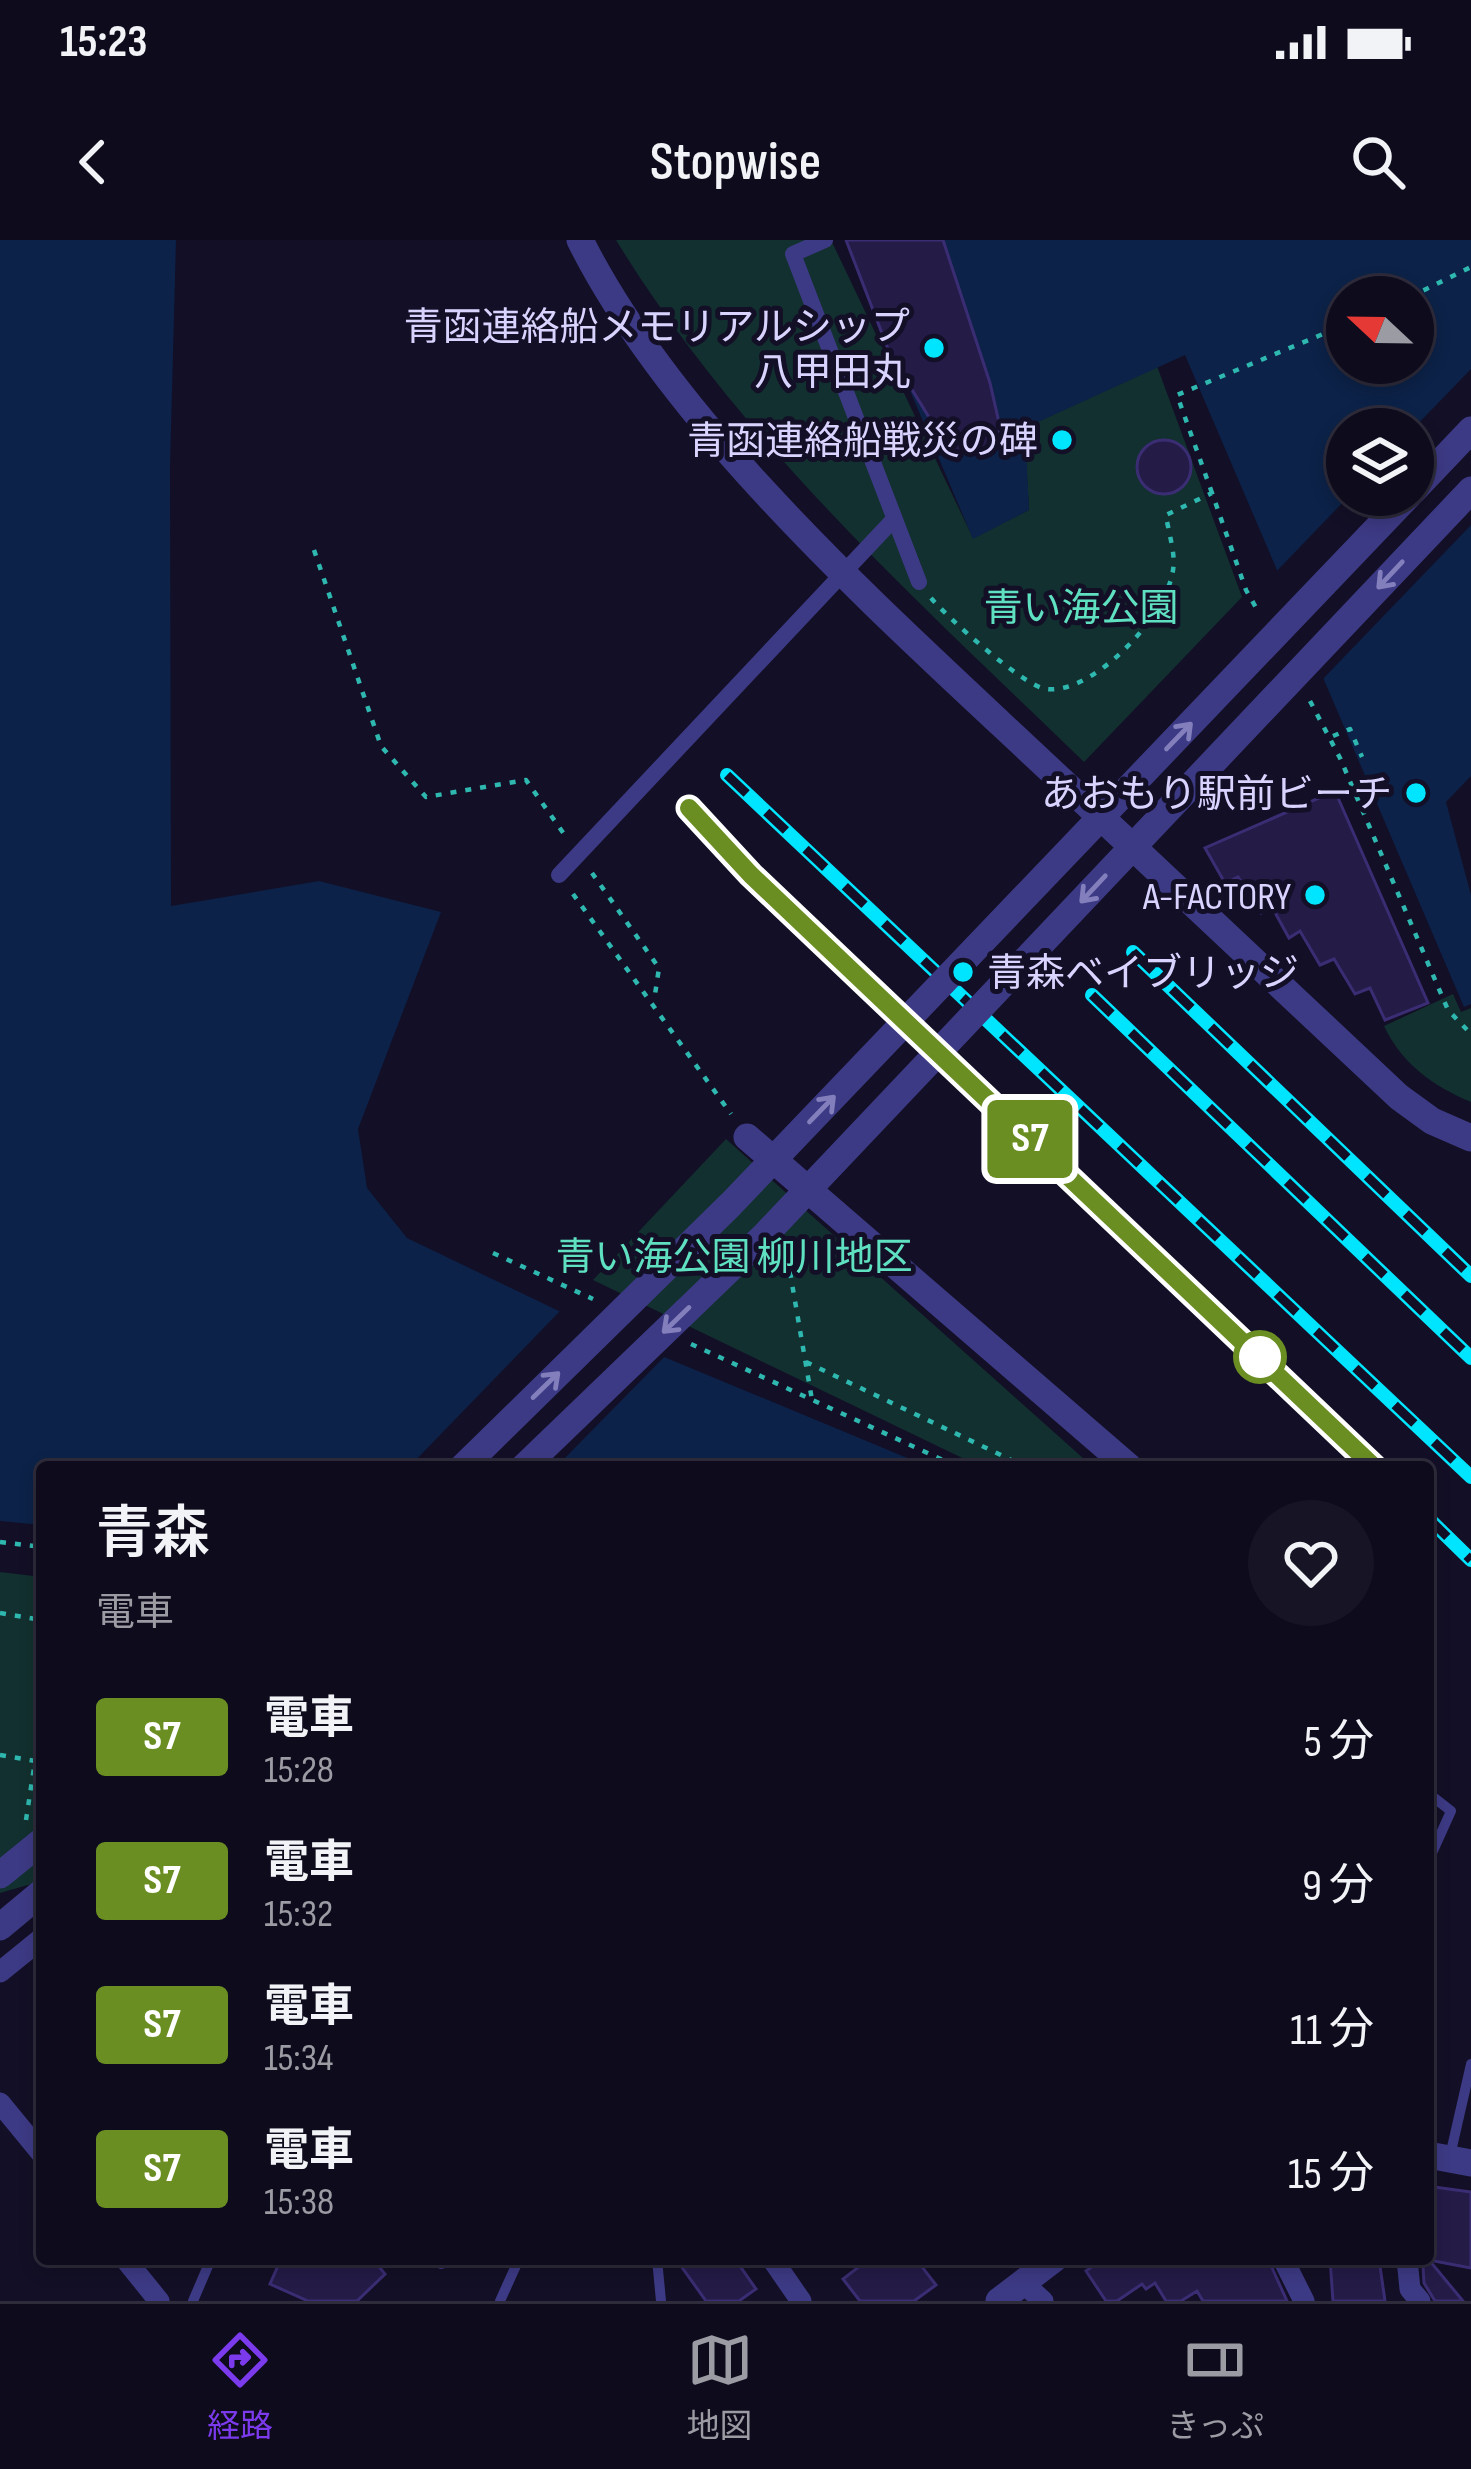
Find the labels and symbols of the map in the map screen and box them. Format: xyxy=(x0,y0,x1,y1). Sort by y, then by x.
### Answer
north arrow xyxy=(1326,276,1434,384)
place label: 青函連絡船メモリアルシップ 八甲田丸 xyxy=(403,305,910,397)
marker: 青函連絡船メモリアルシップ 八甲田丸 xyxy=(921,335,947,361)
place label: 青函連絡船戦災の碑 xyxy=(687,419,1038,466)
marker: 青函連絡船戦災の碑 xyxy=(1049,427,1075,453)
one-way arrow xyxy=(1377,560,1405,590)
park label: 青い海公園 xyxy=(983,586,1179,633)
one-way arrow xyxy=(1164,722,1192,751)
place label: あおもり駅前ビーチ xyxy=(1041,772,1392,819)
marker: あおもり駅前ビーチ xyxy=(1403,780,1429,806)
one-way arrow xyxy=(1080,874,1108,903)
place label: A-FACTORY xyxy=(1142,874,1291,921)
marker: A-FACTORY xyxy=(1302,882,1328,908)
place label: 青森ベイブリッジ xyxy=(987,951,1299,998)
marker: 青森ベイブリッジ xyxy=(950,959,976,985)
one-way arrow xyxy=(807,1095,835,1124)
line badge: S7 xyxy=(976,1100,1084,1178)
park label: 青い海公園 柳川地区 xyxy=(555,1235,913,1282)
one-way arrow xyxy=(662,1306,692,1334)
unlabelled marker xyxy=(1235,1332,1285,1382)
one-way arrow xyxy=(531,1371,560,1400)

